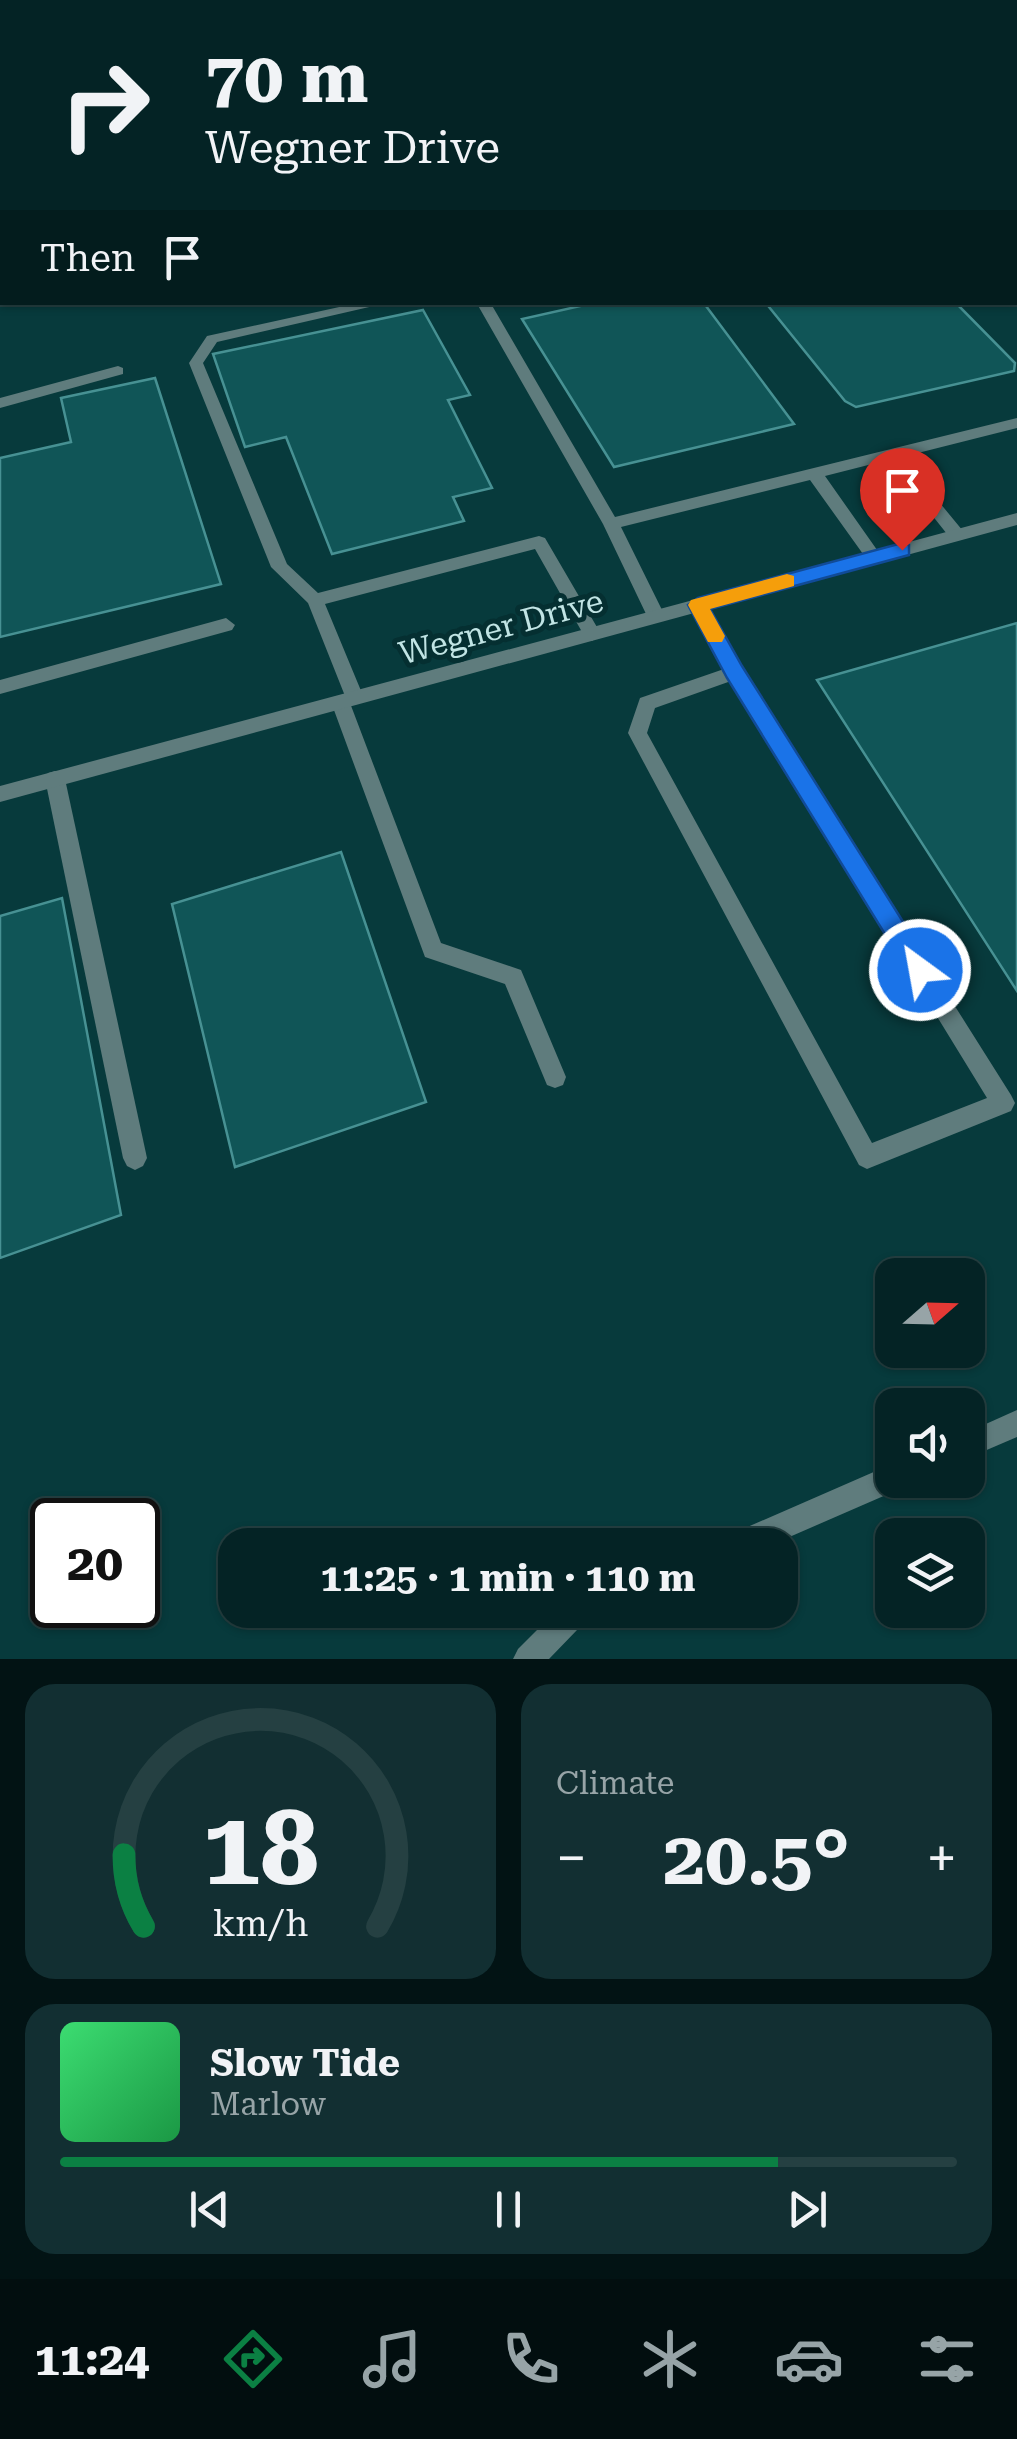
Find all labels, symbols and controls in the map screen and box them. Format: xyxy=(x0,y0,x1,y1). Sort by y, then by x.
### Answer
text: 70 m xyxy=(205,37,369,119)
icon: right xyxy=(40,40,170,170)
text: Wegner Drive xyxy=(205,121,500,174)
icon: arrive xyxy=(155,230,210,285)
text: Then xyxy=(40,236,135,280)
pin xyxy=(860,448,945,551)
icon: arrive xyxy=(875,463,930,518)
street label: Wegner Drive xyxy=(395,582,607,672)
position arrow xyxy=(868,918,972,1022)
north arrow xyxy=(875,1258,985,1368)
map controls xyxy=(875,1258,985,1628)
button: sound xyxy=(875,1388,985,1498)
speed limit sign: 20 xyxy=(30,1498,160,1628)
button: layers xyxy=(875,1518,985,1628)
text: 11:25 · 1 min · 110 m xyxy=(321,1556,695,1600)
text: Climate xyxy=(556,1764,674,1802)
text: 18 xyxy=(202,1788,319,1909)
text: 20.5° xyxy=(663,1814,850,1902)
text: − xyxy=(556,1826,587,1890)
text: + xyxy=(926,1826,957,1890)
text: km/h xyxy=(213,1903,308,1945)
text: Slow Tide xyxy=(210,2041,400,2085)
text: Marlow xyxy=(210,2085,326,2123)
icon: previous xyxy=(182,2182,237,2237)
icon: pause xyxy=(481,2182,536,2237)
icon: next xyxy=(780,2182,835,2237)
icon: directions xyxy=(218,2324,288,2394)
icon: music xyxy=(357,2324,427,2394)
icon: phone xyxy=(496,2324,566,2394)
icon: climate xyxy=(635,2324,705,2394)
icon: car xyxy=(774,2324,844,2394)
icon: filters xyxy=(912,2324,982,2394)
text: 11:24 xyxy=(34,2333,149,2386)

